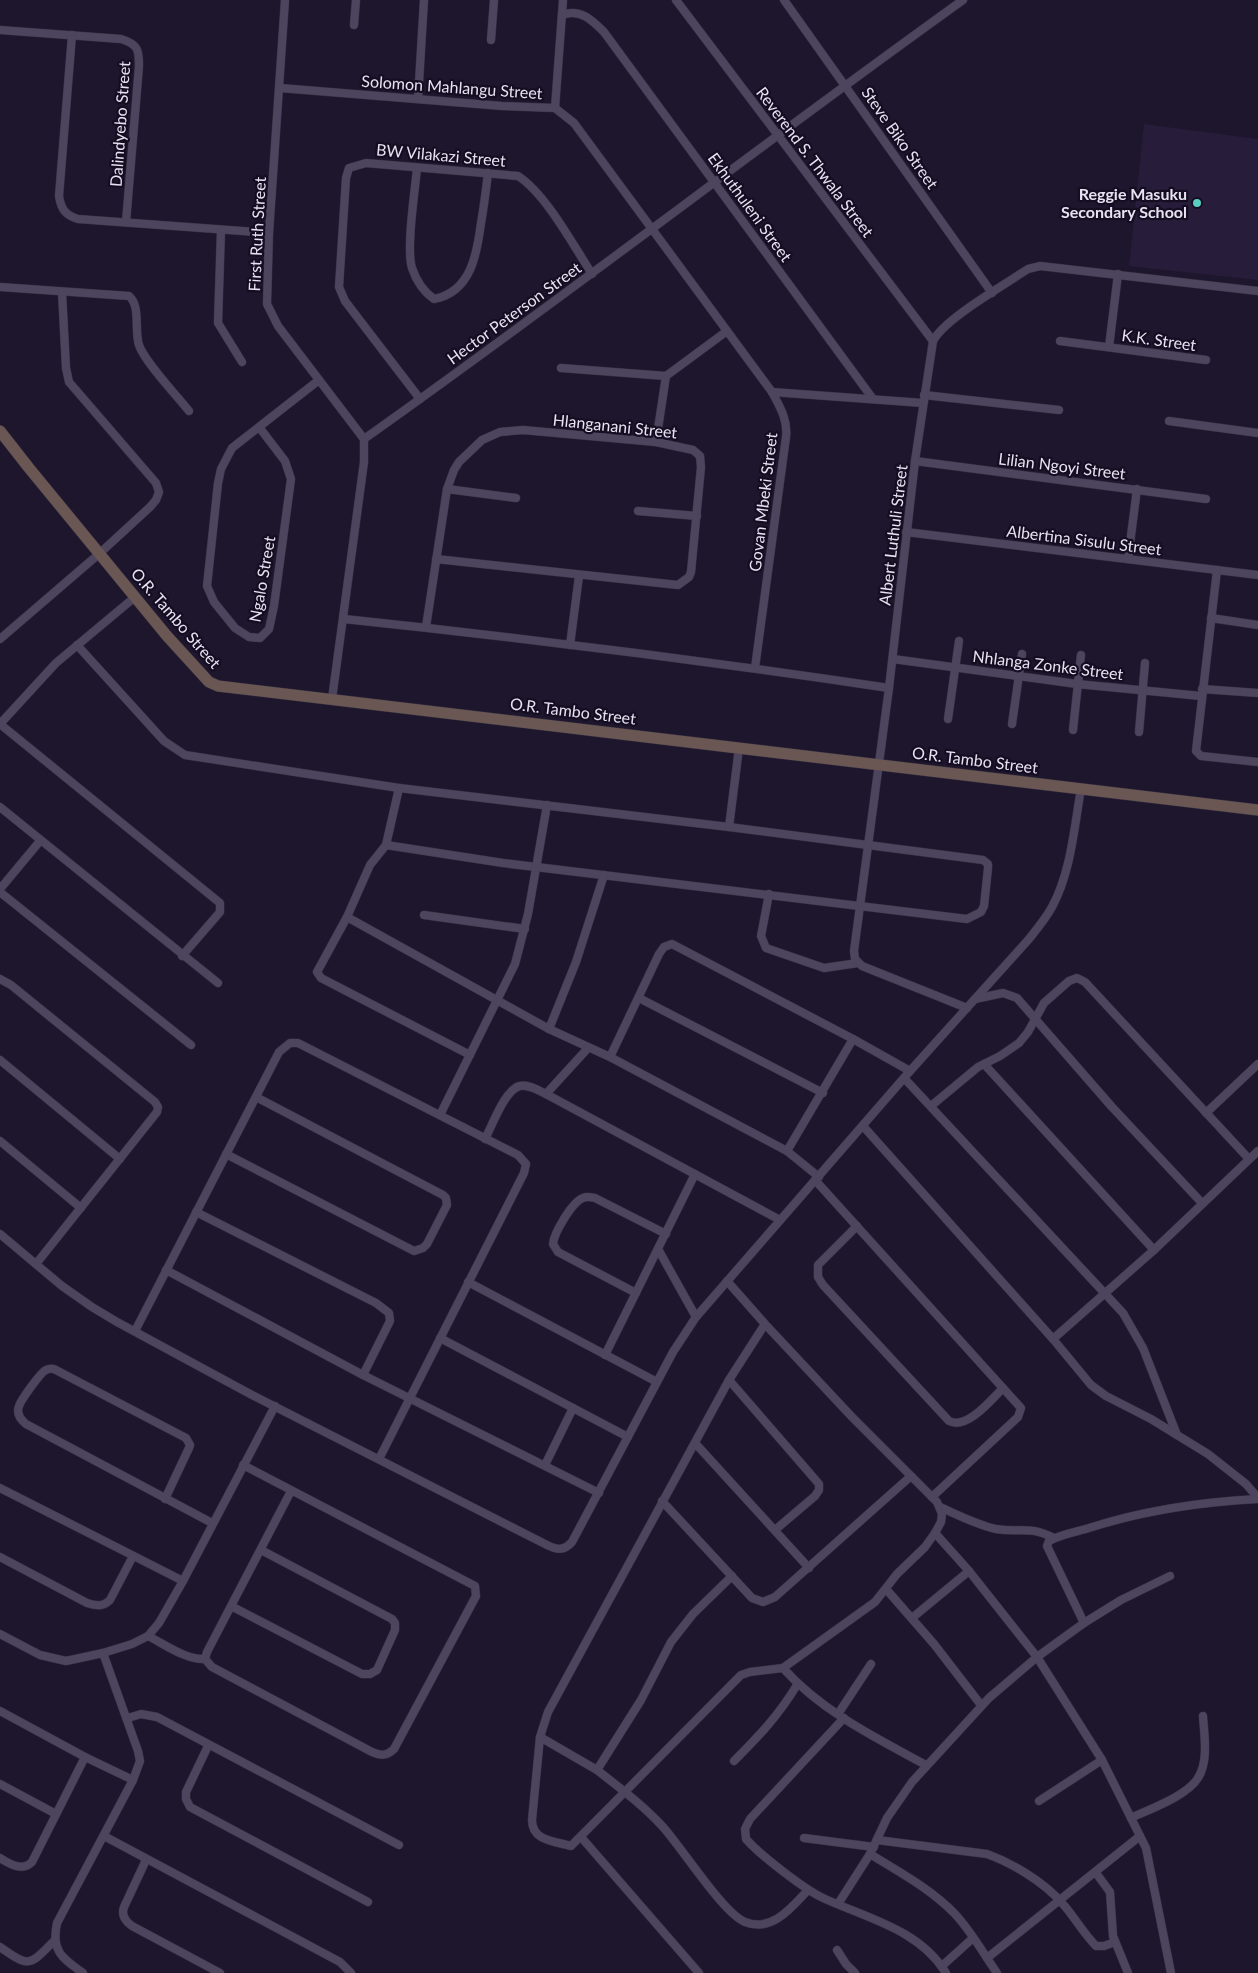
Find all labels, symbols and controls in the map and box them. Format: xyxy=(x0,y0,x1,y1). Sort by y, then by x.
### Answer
street label: Dalindyebo Street xyxy=(106,60,133,188)
street label: Solomon Mahlangu Street xyxy=(361,71,543,102)
street label: Reverend S. Thwala Street xyxy=(753,83,878,241)
street label: Steve Biko Street xyxy=(858,83,943,192)
street label: BW Vilakazi Street xyxy=(376,139,507,170)
street label: Ekhuthuleni Street xyxy=(705,149,796,265)
street label: First Ruth Street xyxy=(244,176,269,292)
place label: Reggie Masuku Secondary School xyxy=(1061,184,1187,221)
marker: Reggie Masuku Secondary School xyxy=(1191,197,1203,209)
street label: Hector Peterson Street xyxy=(443,257,585,368)
street label: K.K. Street xyxy=(1121,325,1198,354)
street label: Hlanganani Street xyxy=(552,410,678,442)
street label: Govan Mbeki Street xyxy=(745,431,780,572)
street label: Lilian Ngoyi Street xyxy=(997,448,1127,483)
street label: Albert Luthuli Street xyxy=(874,463,911,606)
street label: Albertina Sisulu Street xyxy=(1006,521,1163,558)
street label: Ngalo Street xyxy=(245,534,278,624)
street label: O.R. Tambo Street xyxy=(128,564,225,672)
street label: Nhlanga Zonke Street xyxy=(972,646,1125,683)
street label: O.R. Tambo Street xyxy=(509,693,637,728)
street label: O.R. Tambo Street xyxy=(911,742,1039,777)

